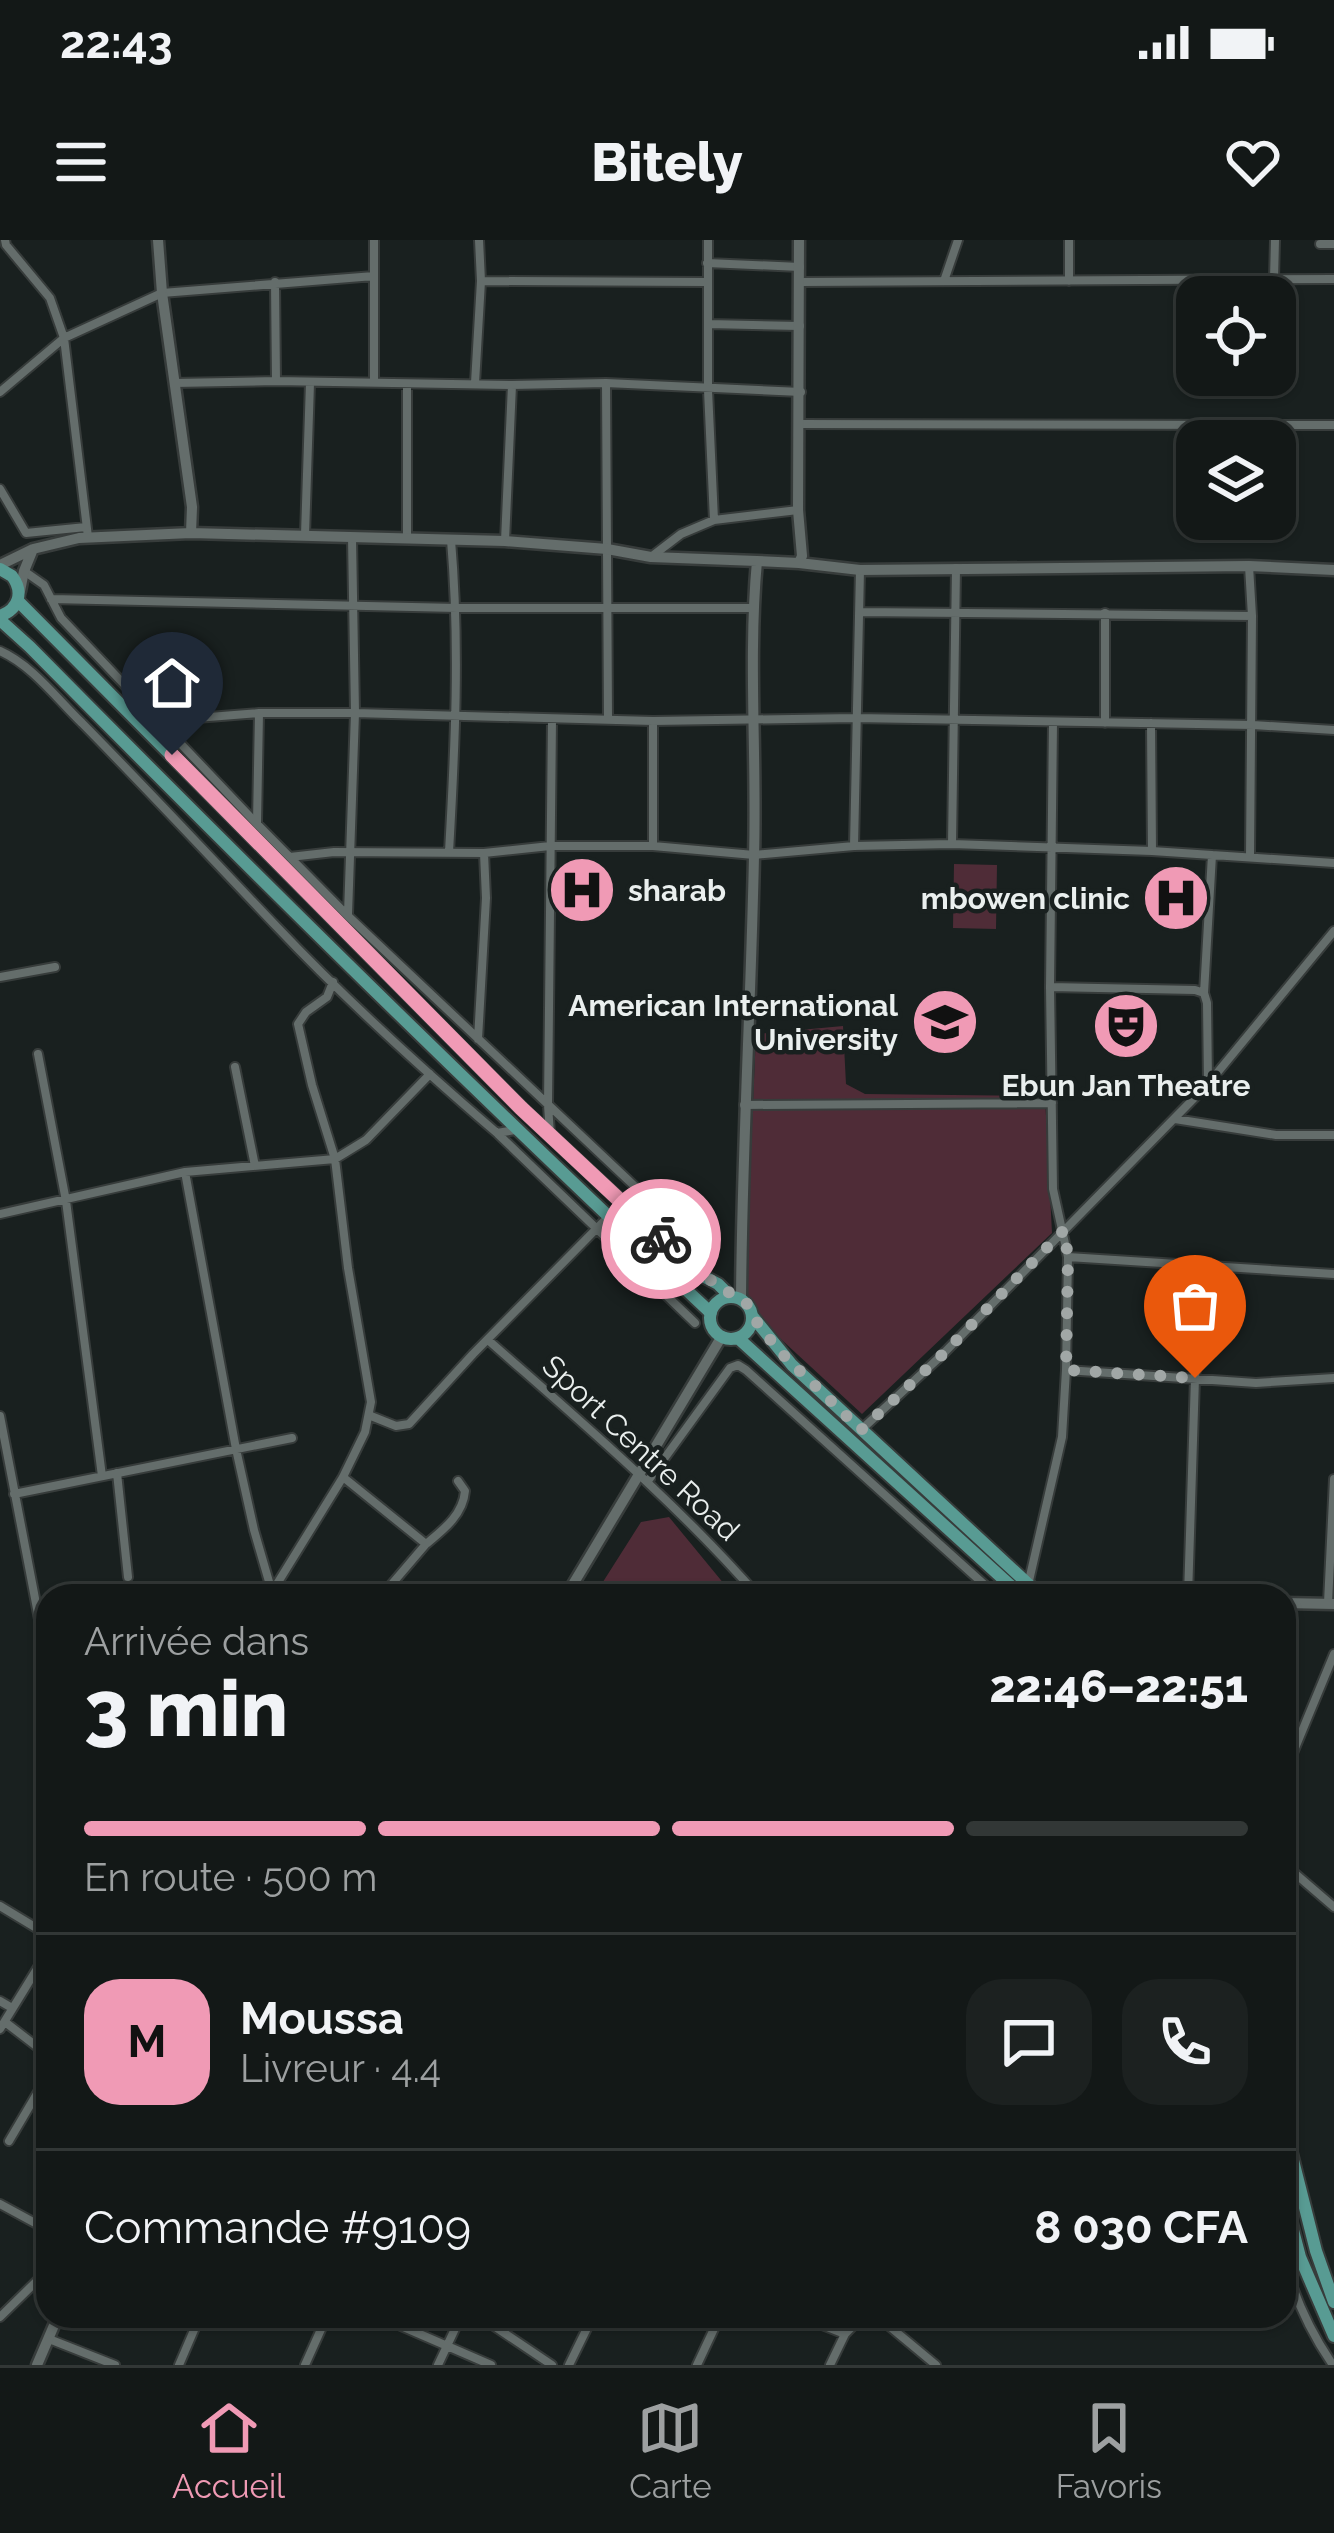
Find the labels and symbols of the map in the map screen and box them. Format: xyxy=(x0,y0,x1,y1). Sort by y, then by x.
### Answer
pin xyxy=(121,632,223,755)
hospital icon: sharab xyxy=(547,855,617,925)
hospital icon: mbowen clinic xyxy=(1141,863,1211,933)
place label: sharab xyxy=(628,873,726,908)
place label: mbowen clinic xyxy=(921,881,1130,916)
school or university icon: American International University xyxy=(910,987,980,1057)
place label: American International University xyxy=(568,988,898,1057)
theatre icon: Ebun Jan Theatre xyxy=(1091,991,1161,1061)
place label: Ebun Jan Theatre xyxy=(1002,1068,1250,1103)
courier xyxy=(601,1179,721,1299)
pin xyxy=(1144,1255,1246,1378)
street label: Sport Centre Road xyxy=(536,1348,746,1548)

